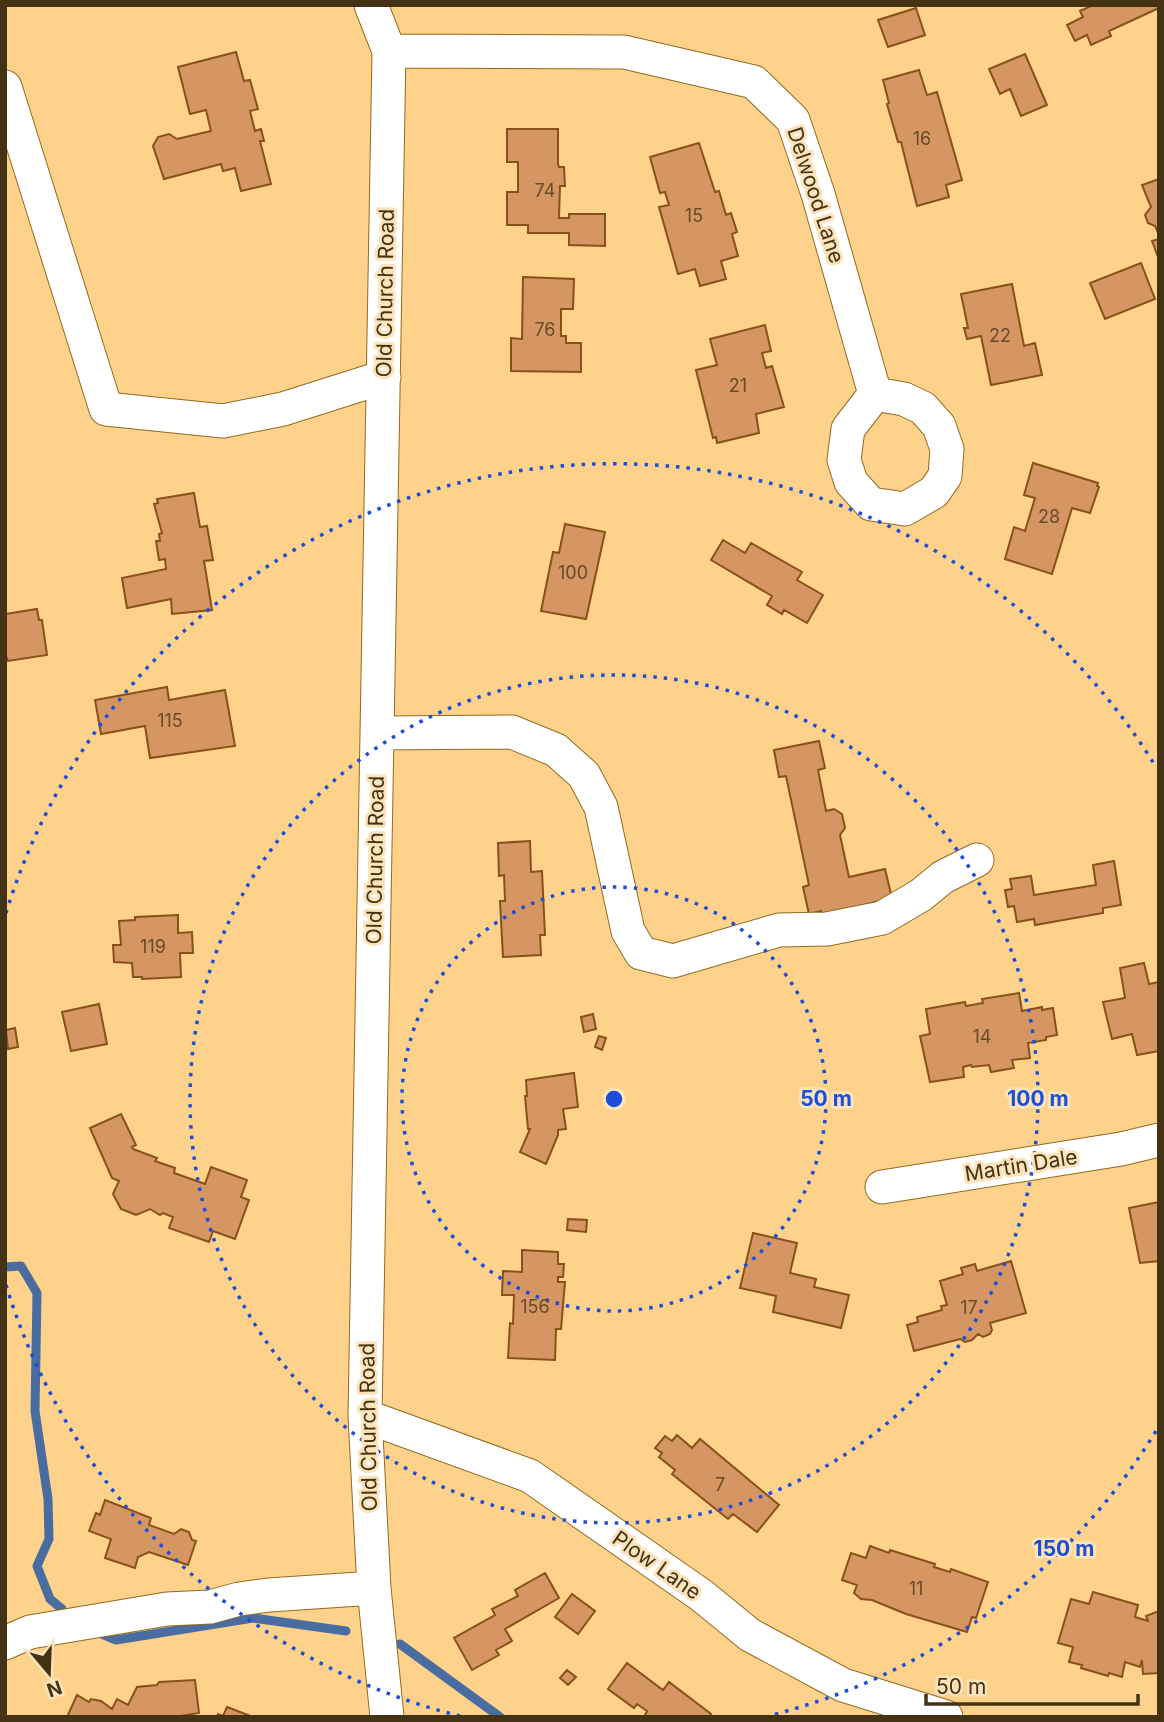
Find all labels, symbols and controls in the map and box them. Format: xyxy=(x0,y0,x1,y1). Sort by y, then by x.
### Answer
street label: Delwood Lane xyxy=(782,124,850,266)
house number: 16 xyxy=(913,128,931,149)
house number: 74 xyxy=(535,180,555,201)
house number: 15 xyxy=(685,205,703,226)
street label: Old Church Road xyxy=(371,208,399,378)
house number: 76 xyxy=(534,319,556,340)
house number: 22 xyxy=(989,325,1011,346)
house number: 21 xyxy=(729,375,747,396)
house number: 28 xyxy=(1038,506,1060,527)
house number: 100 xyxy=(558,562,588,583)
house number: 115 xyxy=(157,710,183,731)
street label: Old Church Road xyxy=(361,775,389,945)
house number: 119 xyxy=(140,936,166,957)
house number: 14 xyxy=(973,1026,991,1047)
text: 50 m xyxy=(800,1086,852,1111)
text: 100 m xyxy=(1007,1086,1069,1111)
centre of rings xyxy=(602,1087,626,1111)
street label: Martin Dale xyxy=(963,1144,1079,1186)
house number: 156 xyxy=(520,1296,550,1317)
house number: 17 xyxy=(960,1297,978,1318)
street label: Old Church Road xyxy=(354,1342,382,1512)
house number: 7 xyxy=(715,1474,725,1495)
street label: Plow Lane xyxy=(608,1525,706,1605)
text: 150 m xyxy=(1034,1536,1094,1561)
house number: 11 xyxy=(909,1578,923,1599)
north arrow xyxy=(14,1638,84,1708)
scale bar xyxy=(926,1662,1138,1706)
text: 50 m xyxy=(936,1674,986,1699)
text: N xyxy=(44,1675,65,1702)

